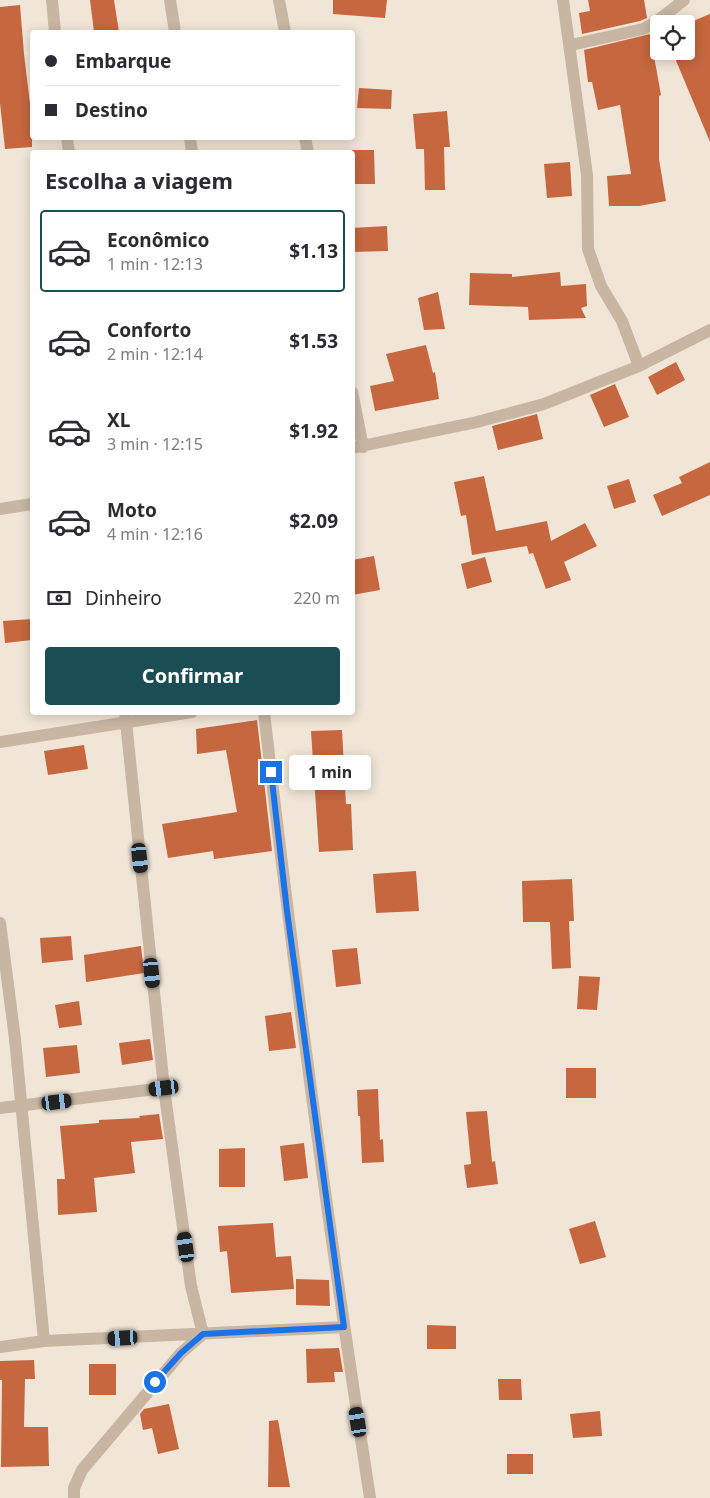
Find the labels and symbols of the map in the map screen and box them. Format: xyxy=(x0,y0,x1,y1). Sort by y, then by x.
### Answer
callout: 1 min xyxy=(288,754,371,790)
route end xyxy=(260,761,282,783)
car xyxy=(130,842,149,874)
car xyxy=(142,957,161,989)
car xyxy=(148,1079,179,1097)
car xyxy=(41,1093,72,1111)
car xyxy=(176,1231,195,1263)
car xyxy=(107,1330,138,1346)
route start xyxy=(144,1371,166,1393)
car xyxy=(348,1406,367,1438)

